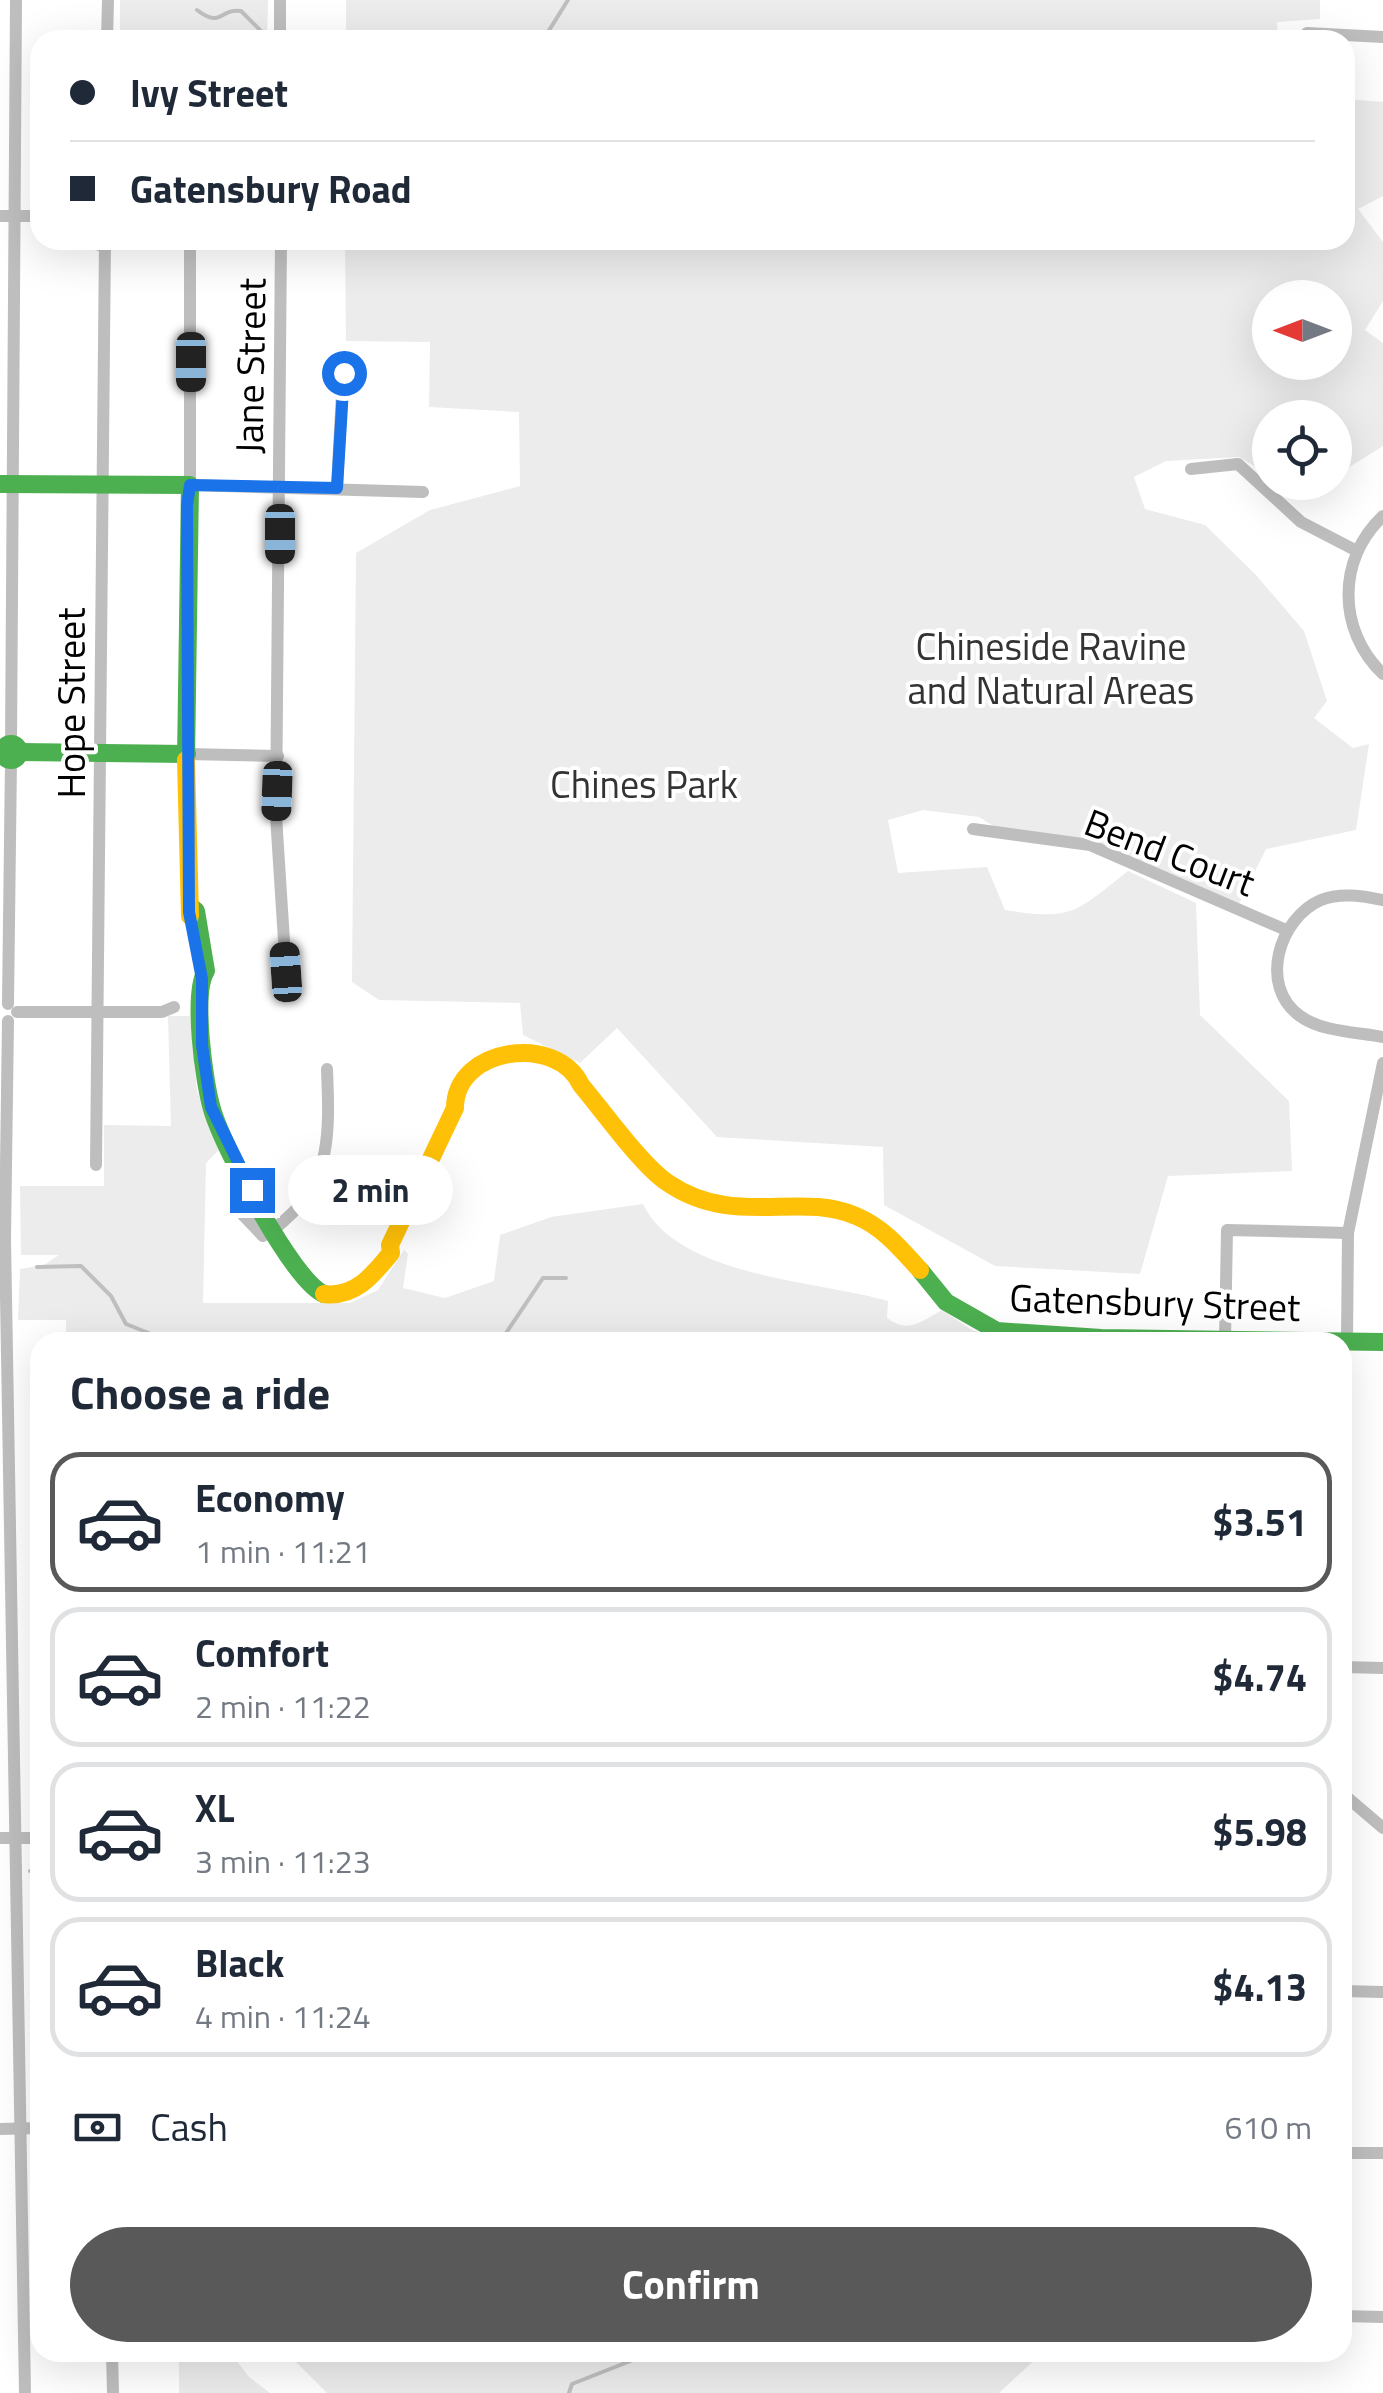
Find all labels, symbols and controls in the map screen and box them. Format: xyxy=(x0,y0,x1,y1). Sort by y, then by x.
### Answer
text: Ivy Street xyxy=(130,64,288,122)
text: Gatensbury Road xyxy=(130,160,412,218)
street label: Jane Street xyxy=(219,278,281,454)
north arrow xyxy=(1252,280,1352,380)
map controls xyxy=(1252,280,1352,500)
car xyxy=(176,332,206,392)
route start xyxy=(322,351,367,396)
button: locate xyxy=(1252,400,1352,500)
car xyxy=(265,504,295,564)
street label: Hope Street xyxy=(42,607,100,799)
park label: Chineside Ravine and Natural Areas xyxy=(908,617,1194,719)
park label: Chines Park xyxy=(550,755,738,813)
car xyxy=(261,760,293,822)
street label: Bend Court xyxy=(1076,793,1264,911)
car xyxy=(269,941,303,1003)
callout: 2 min xyxy=(287,1155,452,1225)
text: 2 min xyxy=(332,1166,409,1214)
route end xyxy=(230,1168,275,1213)
street label: Gatensbury Street xyxy=(1009,1268,1301,1336)
text: Choose a ride xyxy=(70,1358,330,1426)
text: Economy xyxy=(195,1469,345,1527)
icon: car xyxy=(75,1477,165,1567)
text: $3.51 xyxy=(1212,1493,1307,1551)
text: 1 min · 11:21 xyxy=(195,1527,371,1575)
text: Comfort xyxy=(195,1624,329,1682)
icon: car xyxy=(75,1632,165,1722)
text: $4.74 xyxy=(1212,1648,1307,1706)
text: 2 min · 11:22 xyxy=(195,1682,371,1730)
text: XL xyxy=(195,1779,235,1837)
icon: car xyxy=(75,1787,165,1877)
text: $5.98 xyxy=(1212,1803,1307,1861)
text: 3 min · 11:23 xyxy=(195,1837,371,1885)
text: Black xyxy=(195,1934,284,1992)
icon: car xyxy=(75,1942,165,2032)
text: $4.13 xyxy=(1212,1958,1307,2016)
text: 4 min · 11:24 xyxy=(195,1992,371,2040)
text: Cash xyxy=(150,2098,228,2156)
icon: cash xyxy=(70,2100,125,2155)
text: 610 m xyxy=(1224,2103,1312,2151)
button: Confirm xyxy=(70,2227,1312,2342)

